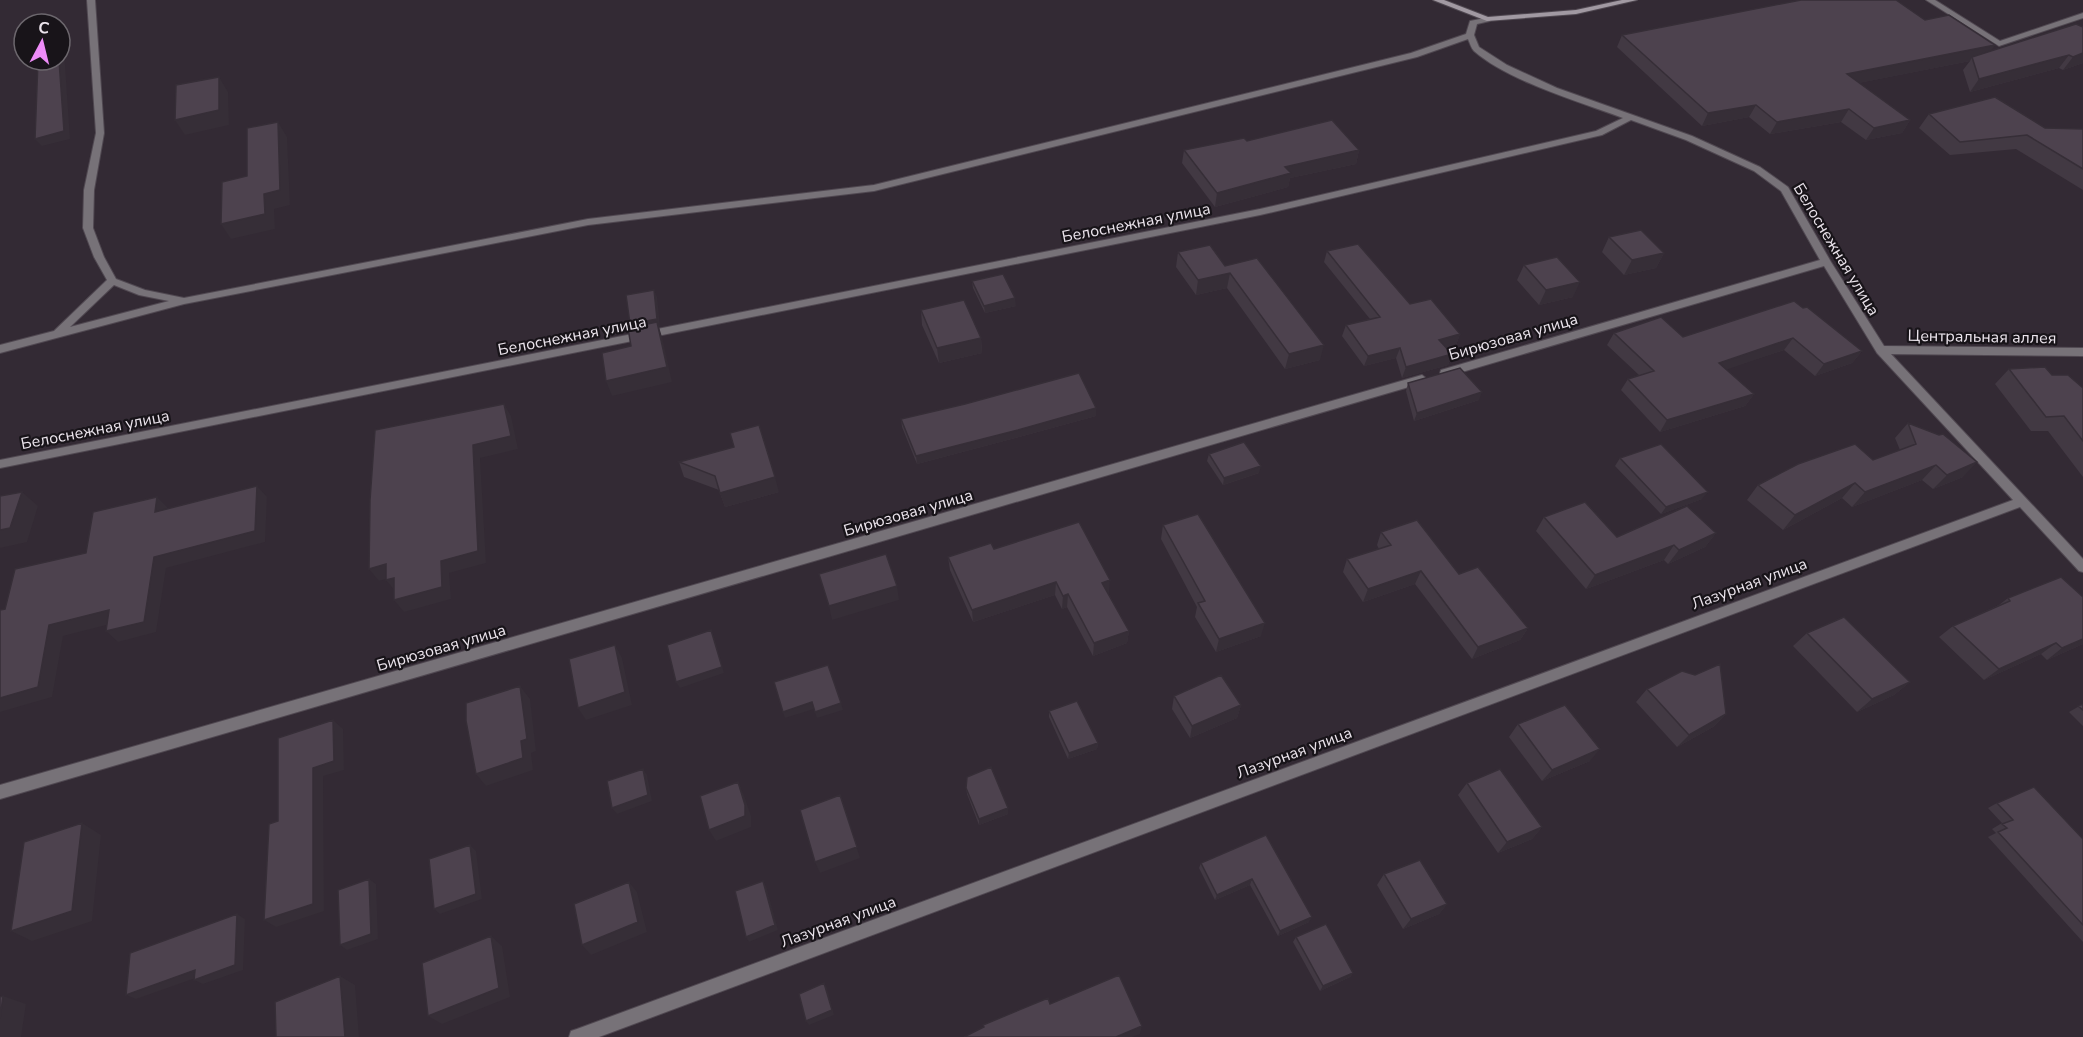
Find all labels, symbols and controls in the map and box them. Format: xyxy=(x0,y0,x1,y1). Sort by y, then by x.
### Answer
north arrow xyxy=(12,12,72,72)
text: С xyxy=(37,17,51,40)
street label: Белоснежная улица xyxy=(1788,179,1884,320)
street label: Белоснежная улица xyxy=(1060,198,1212,248)
street label: Бирюзовая улица xyxy=(1446,308,1580,366)
street label: Белоснежная улица xyxy=(496,311,648,361)
street label: Центральная аллея xyxy=(1907,325,2057,349)
street label: Белоснежная улица xyxy=(19,405,171,455)
street label: Бирюзовая улица xyxy=(841,484,975,542)
street label: Лазурная улица xyxy=(1688,553,1810,615)
street label: Бирюзовая улица xyxy=(374,619,508,677)
street label: Лазурная улица xyxy=(1233,722,1355,784)
street label: Лазурная улица xyxy=(777,891,899,953)

